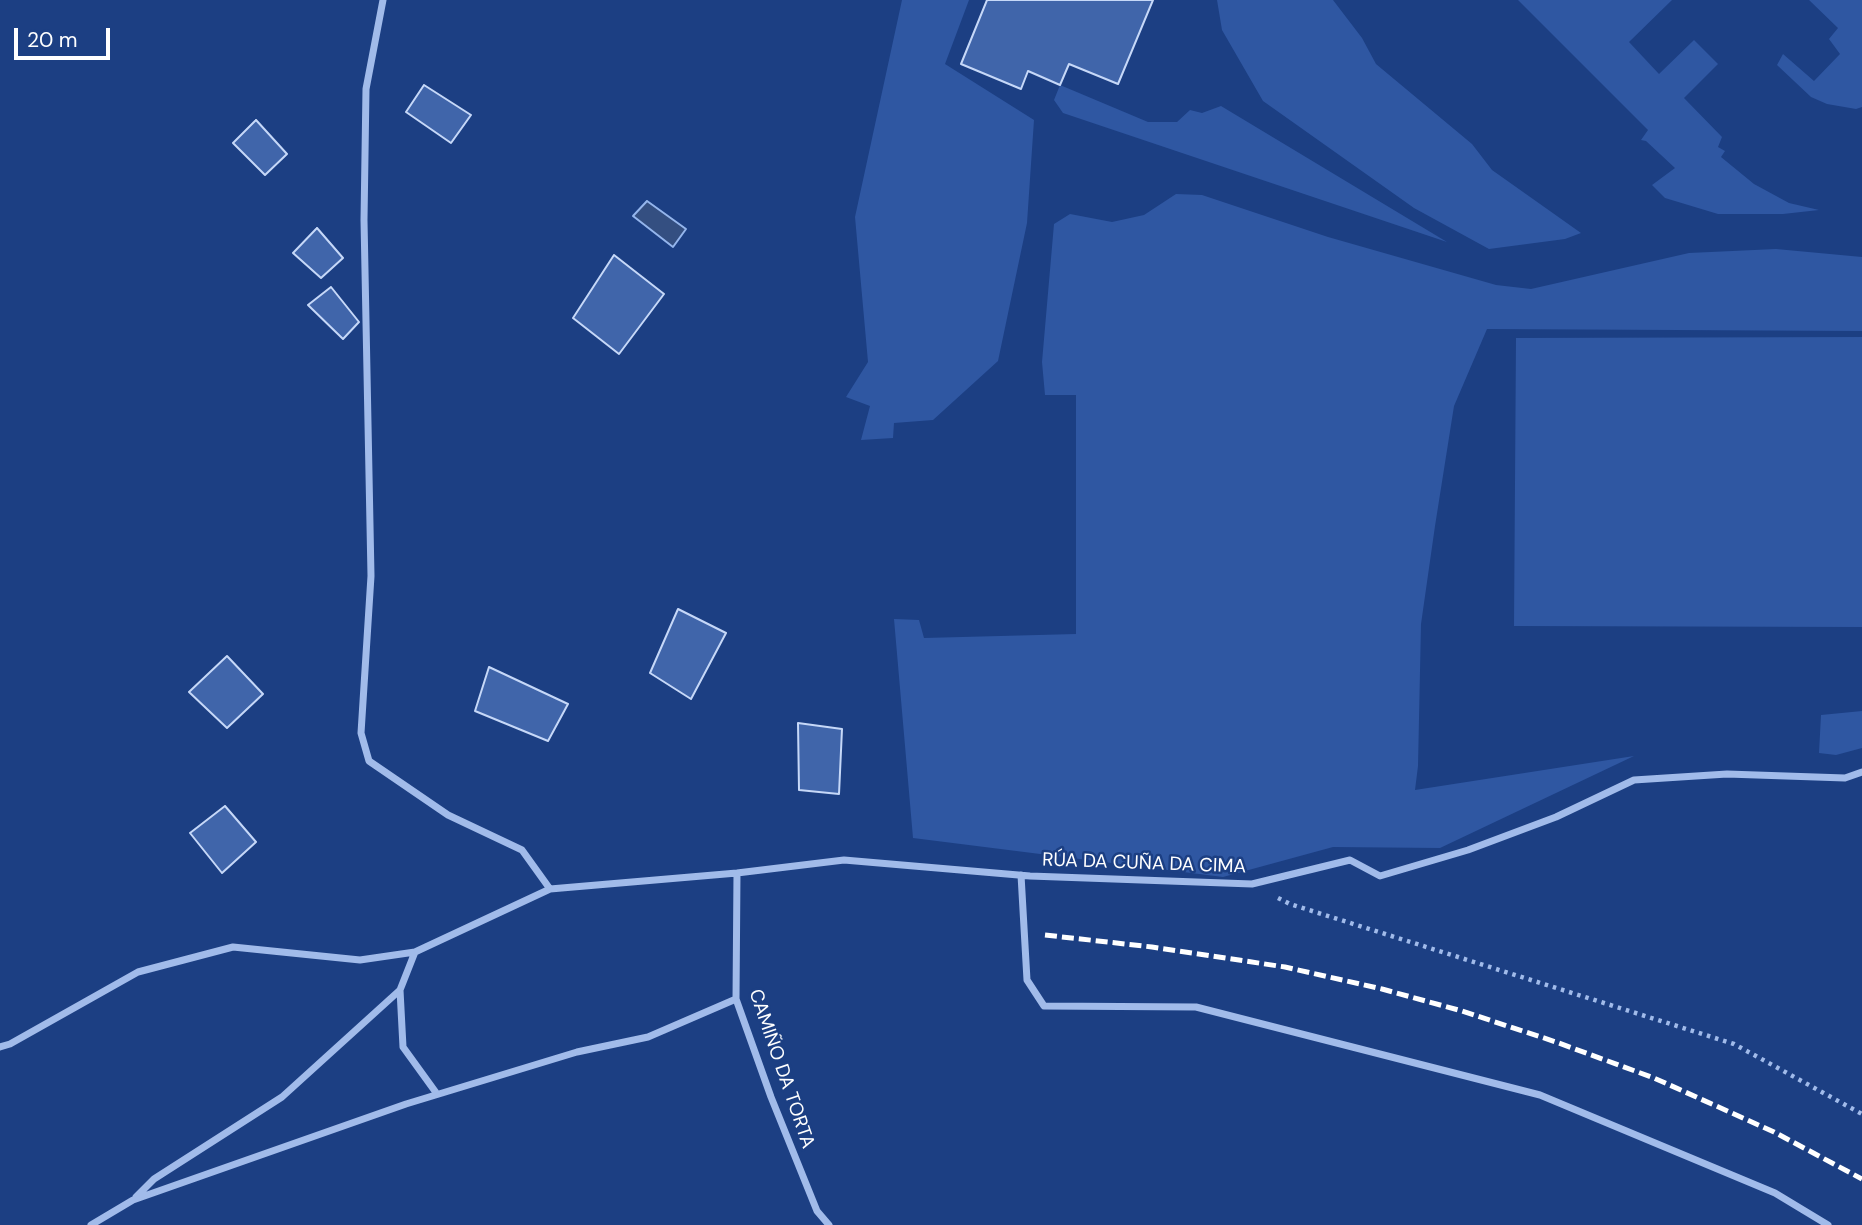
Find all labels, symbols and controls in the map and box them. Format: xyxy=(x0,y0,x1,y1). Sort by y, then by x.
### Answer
scale bar xyxy=(18,14,114,58)
text: 20 m xyxy=(27,26,78,54)
street label: RÚA DA CUÑA DA CIMA xyxy=(1042,849,1246,879)
street label: CAMIÑO DA TORTA xyxy=(743,986,819,1152)

